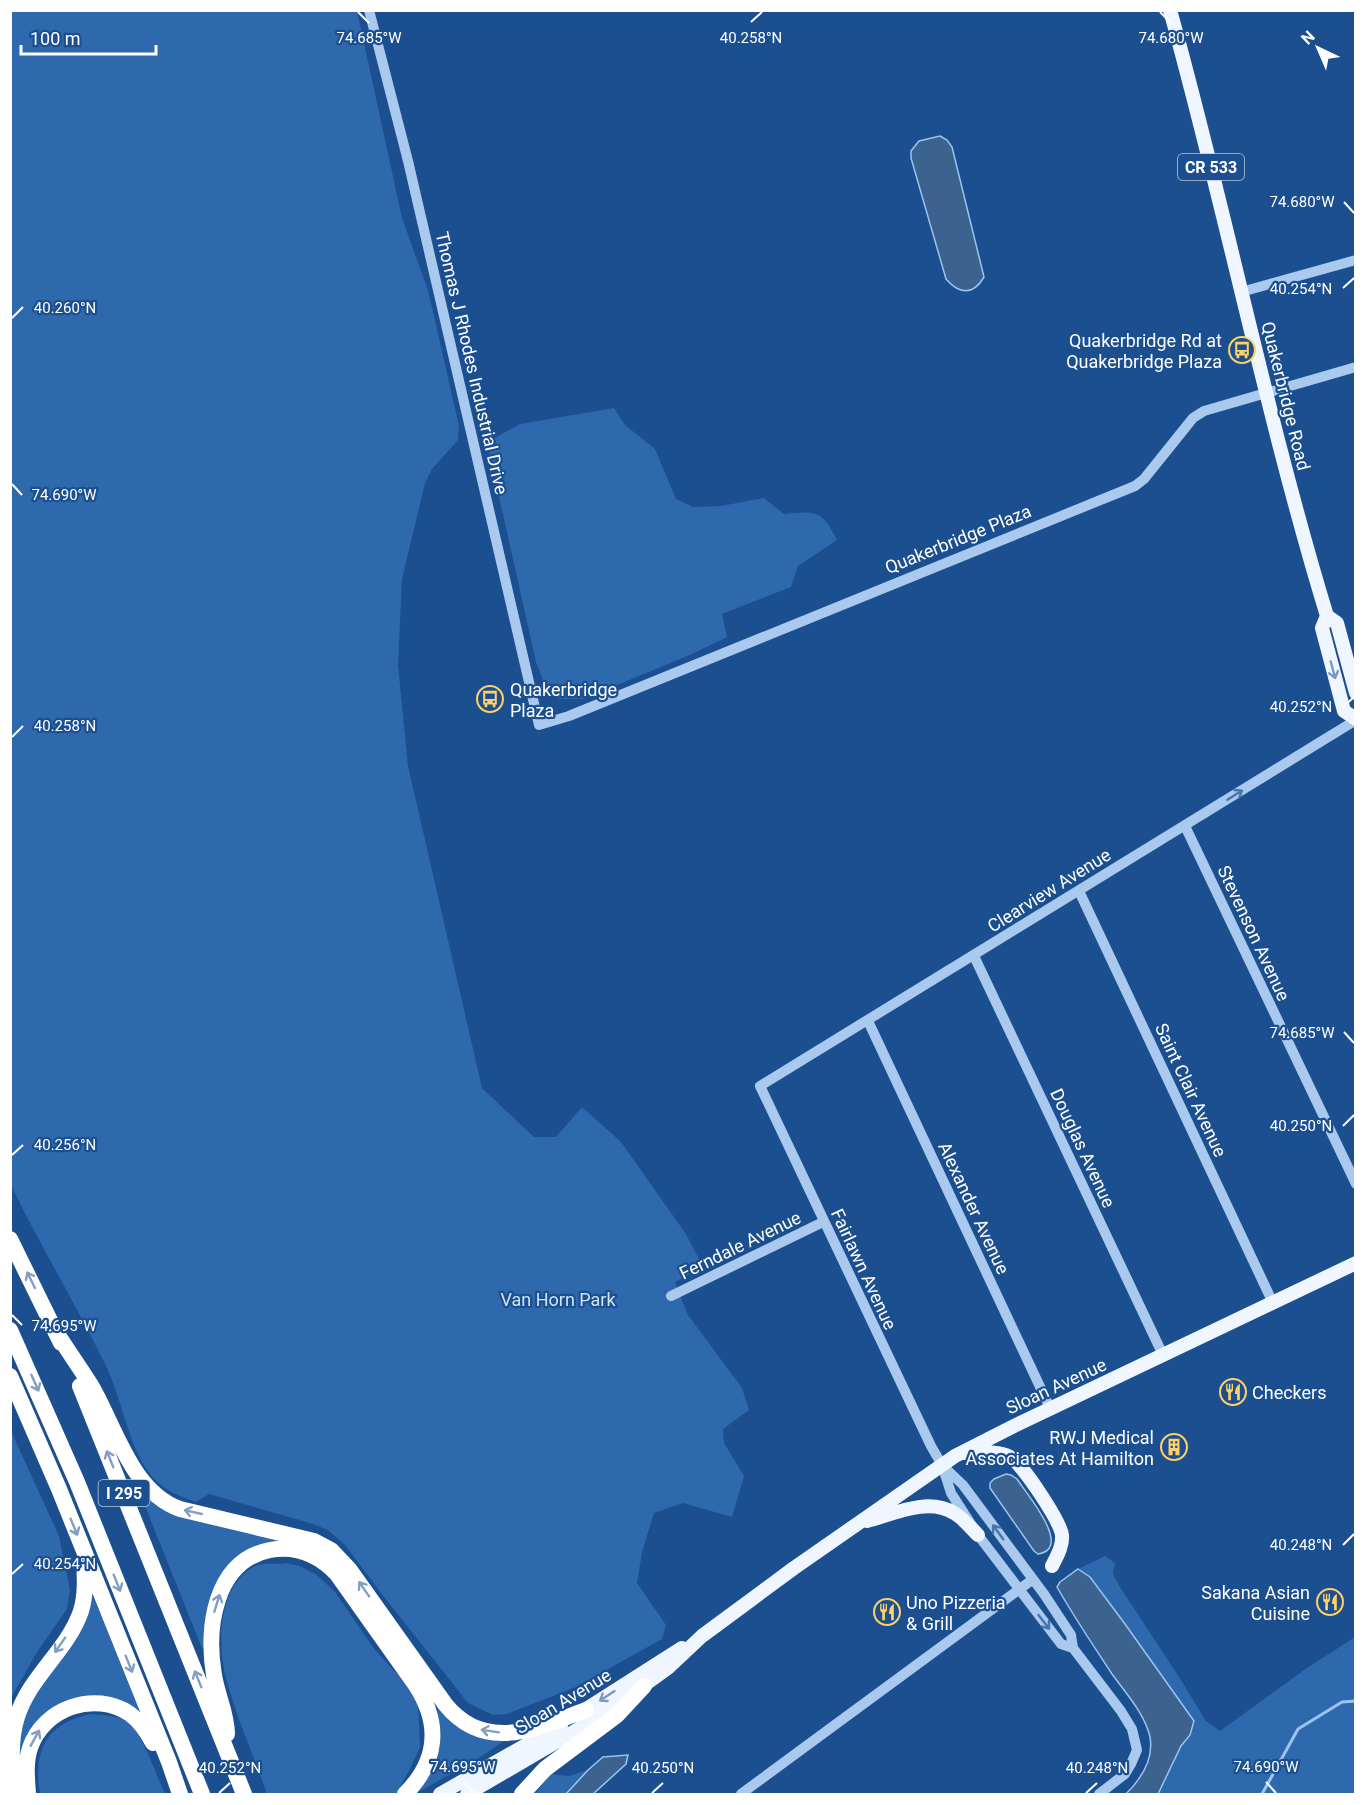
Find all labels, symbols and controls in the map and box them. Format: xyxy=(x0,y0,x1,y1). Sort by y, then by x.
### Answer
scale bar xyxy=(21,18,156,56)
north arrow xyxy=(1288,18,1348,78)
text: N xyxy=(1297,27,1319,48)
text: 100 m xyxy=(30,28,81,49)
text: 74.685°W xyxy=(336,29,402,47)
text: 40.258°N xyxy=(720,29,782,47)
text: 74.680°W xyxy=(1138,29,1204,47)
road number: CR 533 xyxy=(1178,154,1244,180)
text: 74.680°W xyxy=(1269,193,1335,211)
street label: Thomas J Rhodes Industrial Drive xyxy=(432,230,512,496)
text: 40.254°N xyxy=(1270,280,1332,298)
text: 40.260°N xyxy=(34,299,96,317)
street label: Quakerbridge Road xyxy=(1257,319,1315,473)
place label: Quakerbridge Rd at Quakerbridge Plaza xyxy=(1066,330,1222,372)
bus stop icon: Quakerbridge Rd at Quakerbridge Plaza xyxy=(1227,335,1257,365)
text: 74.690°W xyxy=(31,486,97,504)
street label: Quakerbridge Plaza xyxy=(882,500,1034,578)
one-way arrow xyxy=(1328,660,1340,679)
place label: Quakerbridge Plaza xyxy=(510,679,617,721)
bus stop icon: Quakerbridge Plaza xyxy=(475,684,505,714)
text: 40.252°N xyxy=(1270,698,1332,716)
text: 40.258°N xyxy=(34,717,96,735)
one-way arrow xyxy=(1226,788,1243,800)
street label: Clearview Avenue xyxy=(984,844,1114,936)
street label: Stevenson Avenue xyxy=(1213,862,1295,1004)
street label: Saint Clair Avenue xyxy=(1151,1020,1231,1160)
text: 74.685°W xyxy=(1269,1024,1335,1042)
street label: Douglas Avenue xyxy=(1046,1085,1120,1211)
text: 40.250°N xyxy=(1270,1117,1332,1135)
text: 40.256°N xyxy=(34,1136,96,1154)
street label: Alexander Avenue xyxy=(934,1139,1014,1277)
street label: Fairlawn Avenue xyxy=(827,1205,901,1333)
street label: Ferndale Avenue xyxy=(676,1207,804,1283)
one-way arrow xyxy=(25,1272,37,1290)
park label: Van Horn Park xyxy=(500,1289,616,1310)
text: 74.695°W xyxy=(31,1317,97,1335)
street label: Sloan Avenue xyxy=(1002,1354,1110,1418)
one-way arrow xyxy=(30,1373,41,1392)
restaurant icon: Checkers xyxy=(1218,1377,1248,1407)
place label: Checkers xyxy=(1252,1382,1326,1403)
place label: RWJ Medical Associates At Hamilton xyxy=(966,1427,1154,1469)
building icon: RWJ Medical Associates At Hamilton xyxy=(1159,1432,1189,1462)
one-way arrow xyxy=(104,1450,115,1468)
road number: I 295 xyxy=(98,1480,150,1506)
one-way arrow xyxy=(184,1505,203,1517)
one-way arrow xyxy=(69,1517,80,1536)
one-way arrow xyxy=(992,1525,1004,1541)
text: 40.248°N xyxy=(1270,1536,1332,1554)
text: 40.254°N xyxy=(34,1555,96,1573)
one-way arrow xyxy=(113,1573,124,1591)
one-way arrow xyxy=(357,1582,370,1598)
place label: Sakana Asian Cuisine xyxy=(1201,1582,1310,1624)
restaurant icon: Sakana Asian Cuisine xyxy=(1315,1587,1345,1617)
place label: Uno Pizzeria & Grill xyxy=(906,1592,1006,1634)
one-way arrow xyxy=(212,1594,223,1613)
restaurant icon: Uno Pizzeria & Grill xyxy=(872,1597,902,1627)
one-way arrow xyxy=(1037,1613,1050,1629)
one-way arrow xyxy=(54,1637,66,1653)
one-way arrow xyxy=(124,1654,135,1672)
street label: Sloan Avenue xyxy=(511,1664,615,1738)
one-way arrow xyxy=(192,1670,203,1689)
one-way arrow xyxy=(600,1690,616,1702)
one-way arrow xyxy=(481,1726,500,1737)
one-way arrow xyxy=(29,1730,41,1747)
text: 74.695°W xyxy=(430,1758,496,1776)
text: 74.690°W xyxy=(1233,1758,1299,1776)
text: 40.252°N xyxy=(199,1759,261,1777)
text: 40.250°N xyxy=(632,1759,694,1777)
text: 40.248°N xyxy=(1066,1759,1128,1777)

